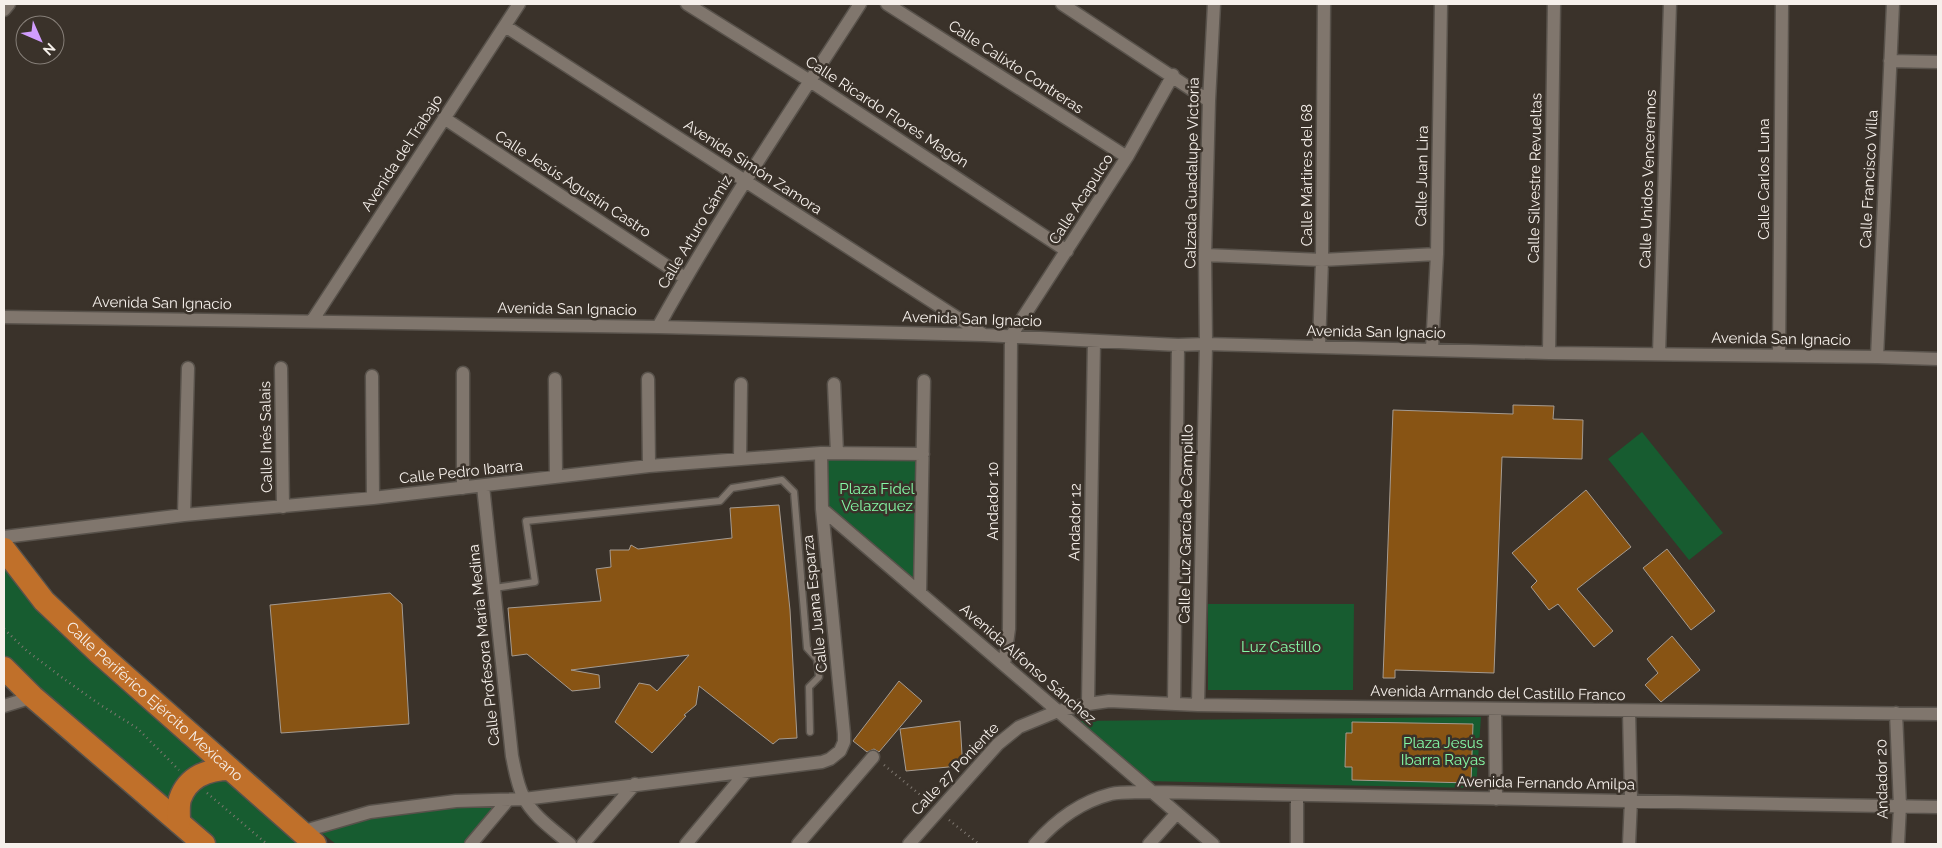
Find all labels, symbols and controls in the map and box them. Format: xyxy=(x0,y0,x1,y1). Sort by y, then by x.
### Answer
north arrow xyxy=(15,15,65,65)
street label: Calle Calixto Contreras xyxy=(945,17,1087,117)
text: N xyxy=(40,40,59,59)
street label: Calle Ricardo Flores Magón xyxy=(802,53,972,171)
street label: Calzada Guadalupe Victoria xyxy=(1181,77,1203,269)
street label: Calle Unidos Venceremos xyxy=(1636,89,1660,269)
street label: Avenida del Trabajo xyxy=(358,91,447,215)
street label: Calle Silvestre Revueltas xyxy=(1525,93,1545,263)
street label: Calle Mártires del 68 xyxy=(1298,104,1316,246)
street label: Calle Francisco Villa xyxy=(1856,109,1882,249)
street label: Avenida Simón Zamora xyxy=(681,116,825,218)
street label: Calle Carlos Luna xyxy=(1755,118,1773,240)
street label: Calle Juan Lira xyxy=(1412,125,1432,227)
street label: Calle Jesús Agustín Castro xyxy=(492,127,654,241)
street label: Calle Acapulco xyxy=(1045,150,1117,248)
street label: Calle Arturo Gámiz xyxy=(654,172,736,292)
street label: Avenida San Ignacio xyxy=(92,293,232,313)
street label: Avenida San Ignacio xyxy=(497,299,637,319)
street label: Avenida San Ignacio xyxy=(902,308,1042,330)
street label: Avenida San Ignacio xyxy=(1306,322,1446,342)
street label: Avenida San Ignacio xyxy=(1711,329,1851,349)
street label: Calle Inés Salais xyxy=(256,381,276,493)
street label: Calle Luz García de Campillo xyxy=(1175,424,1197,624)
street label: Calle Pedro Ibarra xyxy=(398,457,524,487)
street label: Andador 10 xyxy=(984,462,1002,541)
park label: Plaza Fidel Velazquez xyxy=(839,480,916,515)
street label: Andador 12 xyxy=(1065,483,1085,561)
street label: Calle Juana Esparza xyxy=(799,534,831,674)
street label: Calle Profesora María Medina xyxy=(464,543,504,747)
street label: Avenida Alfonso Sánchez xyxy=(956,600,1100,728)
street label: Calle Periférico Ejército Mexicano xyxy=(62,618,247,785)
park label: Luz Castillo xyxy=(1241,638,1321,656)
street label: Avenida Armando del Castillo Franco xyxy=(1370,682,1626,704)
street label: Calle 27 Poniente xyxy=(907,719,1003,819)
park label: Plaza Jesús Ibarra Rayas xyxy=(1401,734,1485,769)
street label: Andador 20 xyxy=(1872,739,1892,819)
street label: Avenida Fernando Amilpa xyxy=(1457,772,1635,794)

